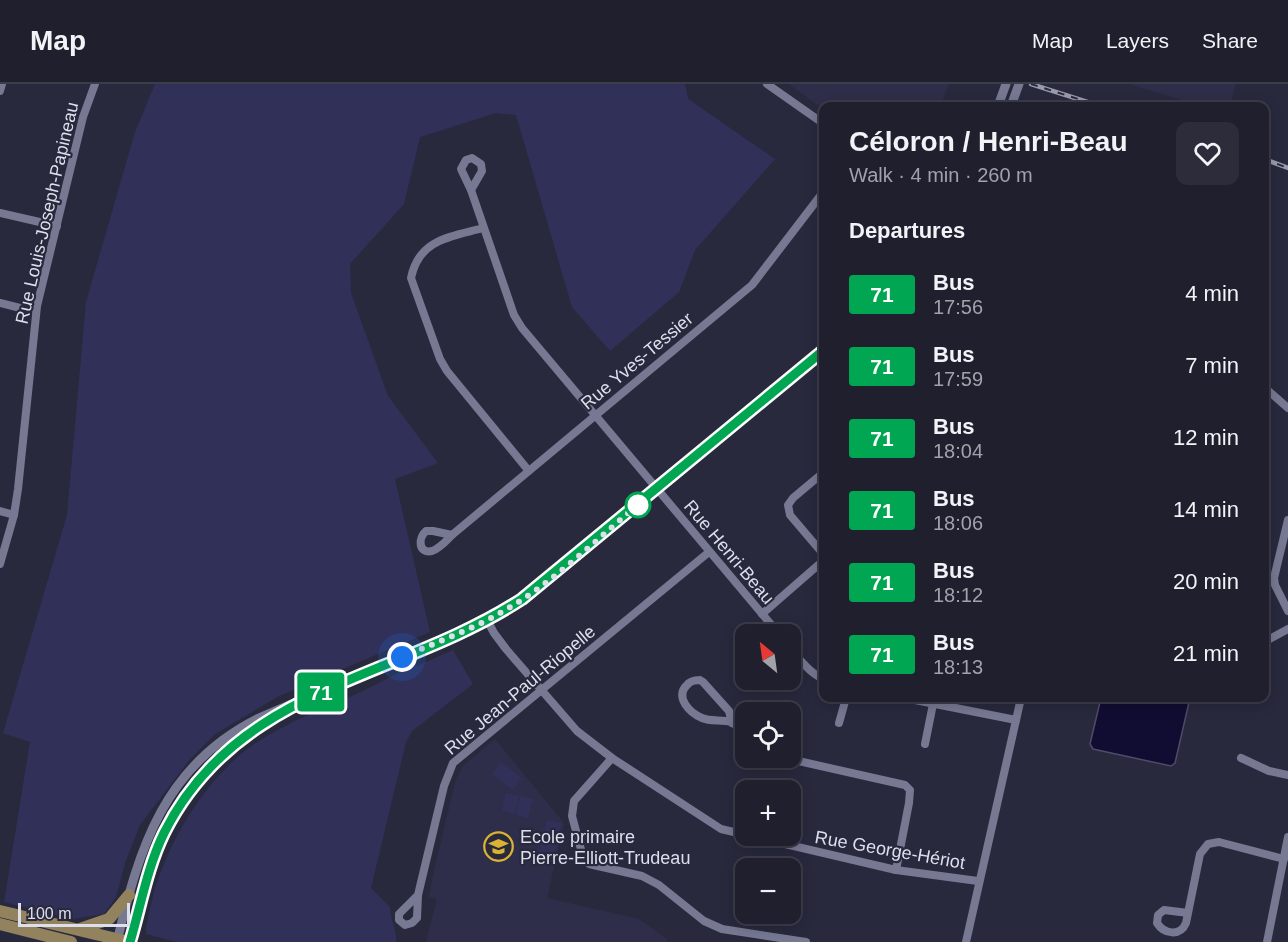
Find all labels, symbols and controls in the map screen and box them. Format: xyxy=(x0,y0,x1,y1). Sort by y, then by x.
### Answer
text: Map xyxy=(30,25,86,56)
text: Map xyxy=(1032,29,1073,52)
text: Layers xyxy=(1106,29,1169,52)
text: Share xyxy=(1202,29,1258,52)
street label: Rue Louis-Joseph-Papineau xyxy=(12,100,82,326)
button: heart xyxy=(1176,122,1239,185)
text: Céloron / Henri-Beau xyxy=(849,126,1127,157)
text: Walk · 4 min · 260 m xyxy=(849,164,1033,186)
text: Departures xyxy=(849,218,965,243)
text: Bus xyxy=(933,270,975,295)
text: 4 min xyxy=(1185,281,1239,306)
text: 71 xyxy=(870,283,894,306)
text: 17:56 xyxy=(933,296,983,318)
street label: Rue Yves-Tessier xyxy=(577,308,697,414)
text: Bus xyxy=(933,342,975,367)
text: 7 min xyxy=(1185,353,1239,378)
text: 71 xyxy=(870,355,894,378)
text: 17:59 xyxy=(933,368,983,390)
text: Bus xyxy=(933,414,975,439)
text: 12 min xyxy=(1173,425,1239,450)
text: 71 xyxy=(870,427,894,450)
text: 18:04 xyxy=(933,440,983,462)
text: Bus xyxy=(933,486,975,511)
unlabelled marker xyxy=(625,492,651,518)
street label: Rue Henri-Beau xyxy=(680,496,778,608)
text: 14 min xyxy=(1173,497,1239,522)
text: 71 xyxy=(870,499,894,522)
text: 18:06 xyxy=(933,512,983,534)
text: Bus xyxy=(933,558,975,583)
text: 20 min xyxy=(1173,569,1239,594)
text: 71 xyxy=(870,571,894,594)
text: 18:12 xyxy=(933,584,983,606)
street label: Rue Jean-Paul-Riopelle xyxy=(441,621,599,759)
north arrow xyxy=(735,624,801,690)
map controls xyxy=(735,624,801,924)
text: Bus xyxy=(933,630,975,655)
text: 21 min xyxy=(1173,641,1239,666)
your location xyxy=(387,642,417,672)
text: 71 xyxy=(870,643,894,666)
text: 18:13 xyxy=(933,656,983,678)
line badge: 71 xyxy=(294,672,348,712)
text: 71 xyxy=(309,681,333,704)
button: locate xyxy=(735,702,801,768)
button: + xyxy=(735,780,801,846)
place label: Ecole primaire Pierre-Elliott-Trudeau xyxy=(520,827,690,868)
street label: Rue George-Hériot xyxy=(813,827,967,873)
school or university icon: Ecole primaire Pierre-Elliott-Trudeau xyxy=(483,831,515,863)
button: − xyxy=(735,858,801,924)
scale bar xyxy=(18,900,130,928)
text: 100 m xyxy=(27,905,71,922)

